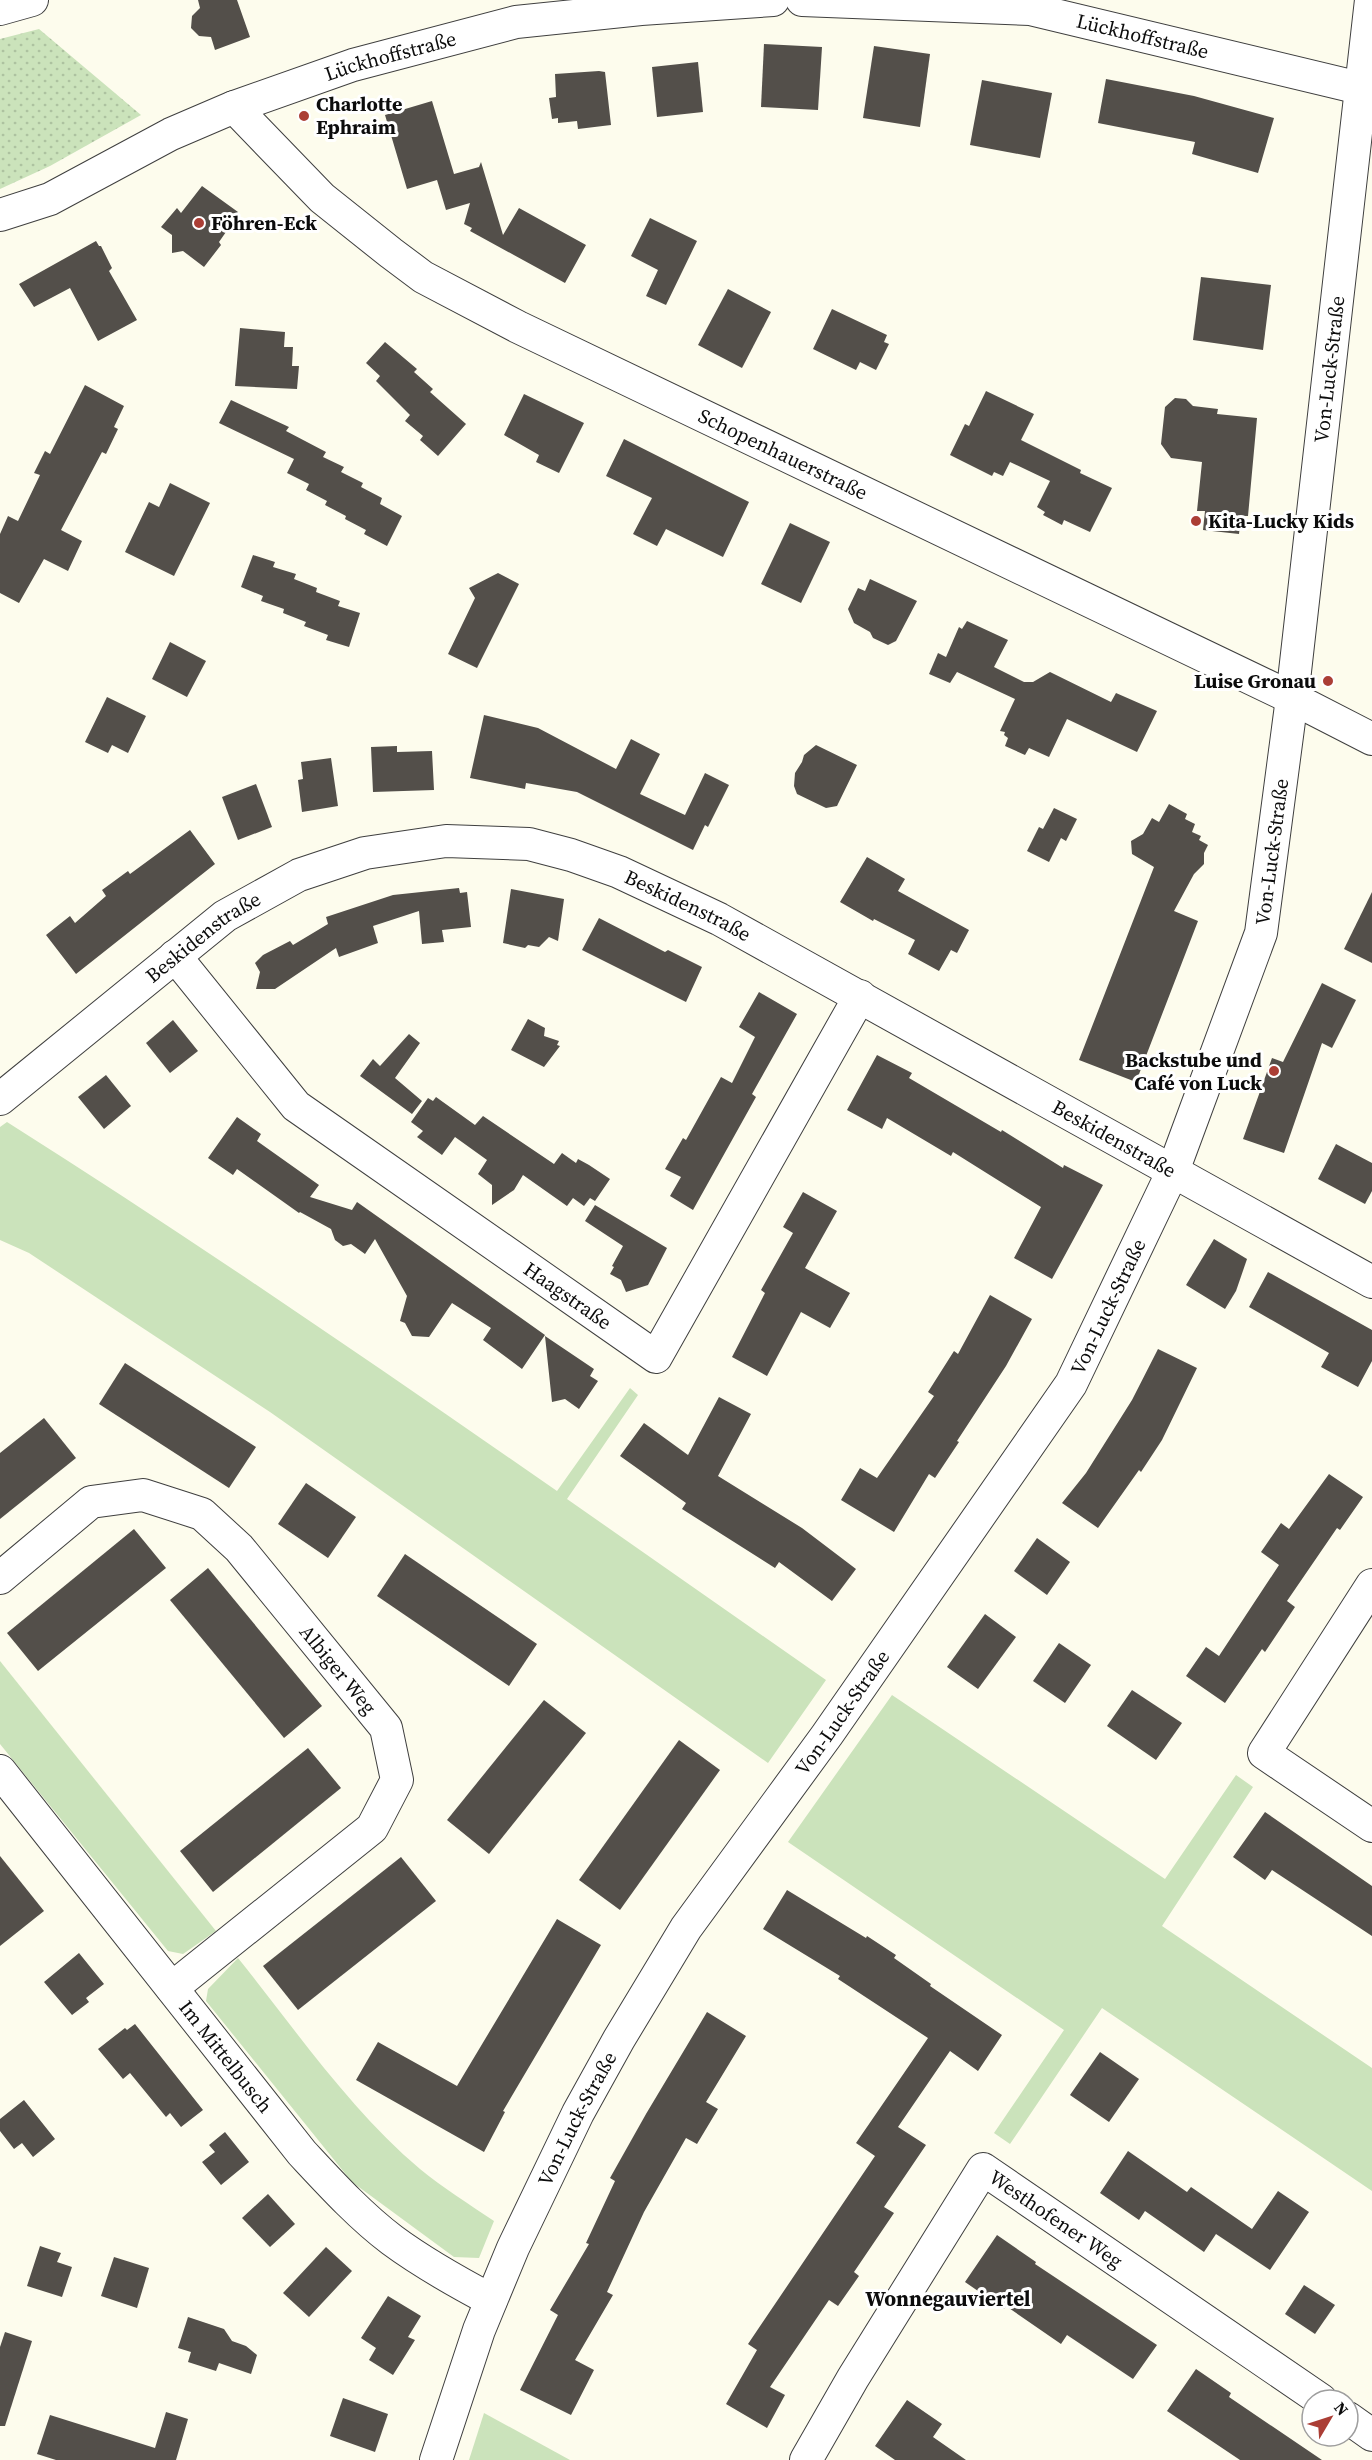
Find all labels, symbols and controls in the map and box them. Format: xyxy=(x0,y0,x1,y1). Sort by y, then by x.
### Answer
street label: Lückhoffstraße xyxy=(1074,7,1212,65)
street label: Lückhoffstraße xyxy=(321,24,459,88)
place label: Charlotte Ephraim xyxy=(316,90,402,141)
marker: Charlotte Ephraim xyxy=(297,109,311,123)
place label: Föhren-Eck xyxy=(211,209,317,237)
marker: Föhren-Eck xyxy=(192,216,206,230)
street label: Von-Luck-Straße xyxy=(1307,294,1351,444)
street label: Schopenhauerstraße xyxy=(694,402,872,506)
place label: Kita-Lucky Kids xyxy=(1208,507,1354,535)
marker: Kita-Lucky Kids xyxy=(1189,514,1203,528)
place label: Luise Gronau xyxy=(1194,667,1316,695)
marker: Luise Gronau xyxy=(1321,674,1335,688)
street label: Von-Luck-Straße xyxy=(1248,777,1295,927)
street label: Beskidenstraße xyxy=(620,863,756,948)
street label: Beskidenstraße xyxy=(140,885,266,989)
place label: Backstube und Café von Luck xyxy=(1125,1046,1262,1097)
marker: Backstube und Café von Luck xyxy=(1267,1064,1281,1078)
street label: Beskidenstraße xyxy=(1047,1093,1181,1184)
street label: Von-Luck-Straße xyxy=(1063,1234,1153,1379)
street label: Haagstraße xyxy=(518,1255,617,1336)
street label: Albiger Weg xyxy=(293,1619,383,1720)
street label: Von-Luck-Straße xyxy=(788,1644,896,1781)
street label: Im Mittelbusch xyxy=(172,1994,279,2119)
street label: Von-Luck-Straße xyxy=(531,2046,623,2191)
street label: Westhofener Weg xyxy=(983,2163,1128,2275)
district label: Wonnegauviertel xyxy=(865,2284,1031,2313)
north arrow xyxy=(1300,2388,1360,2448)
text: N xyxy=(1329,2397,1354,2420)

